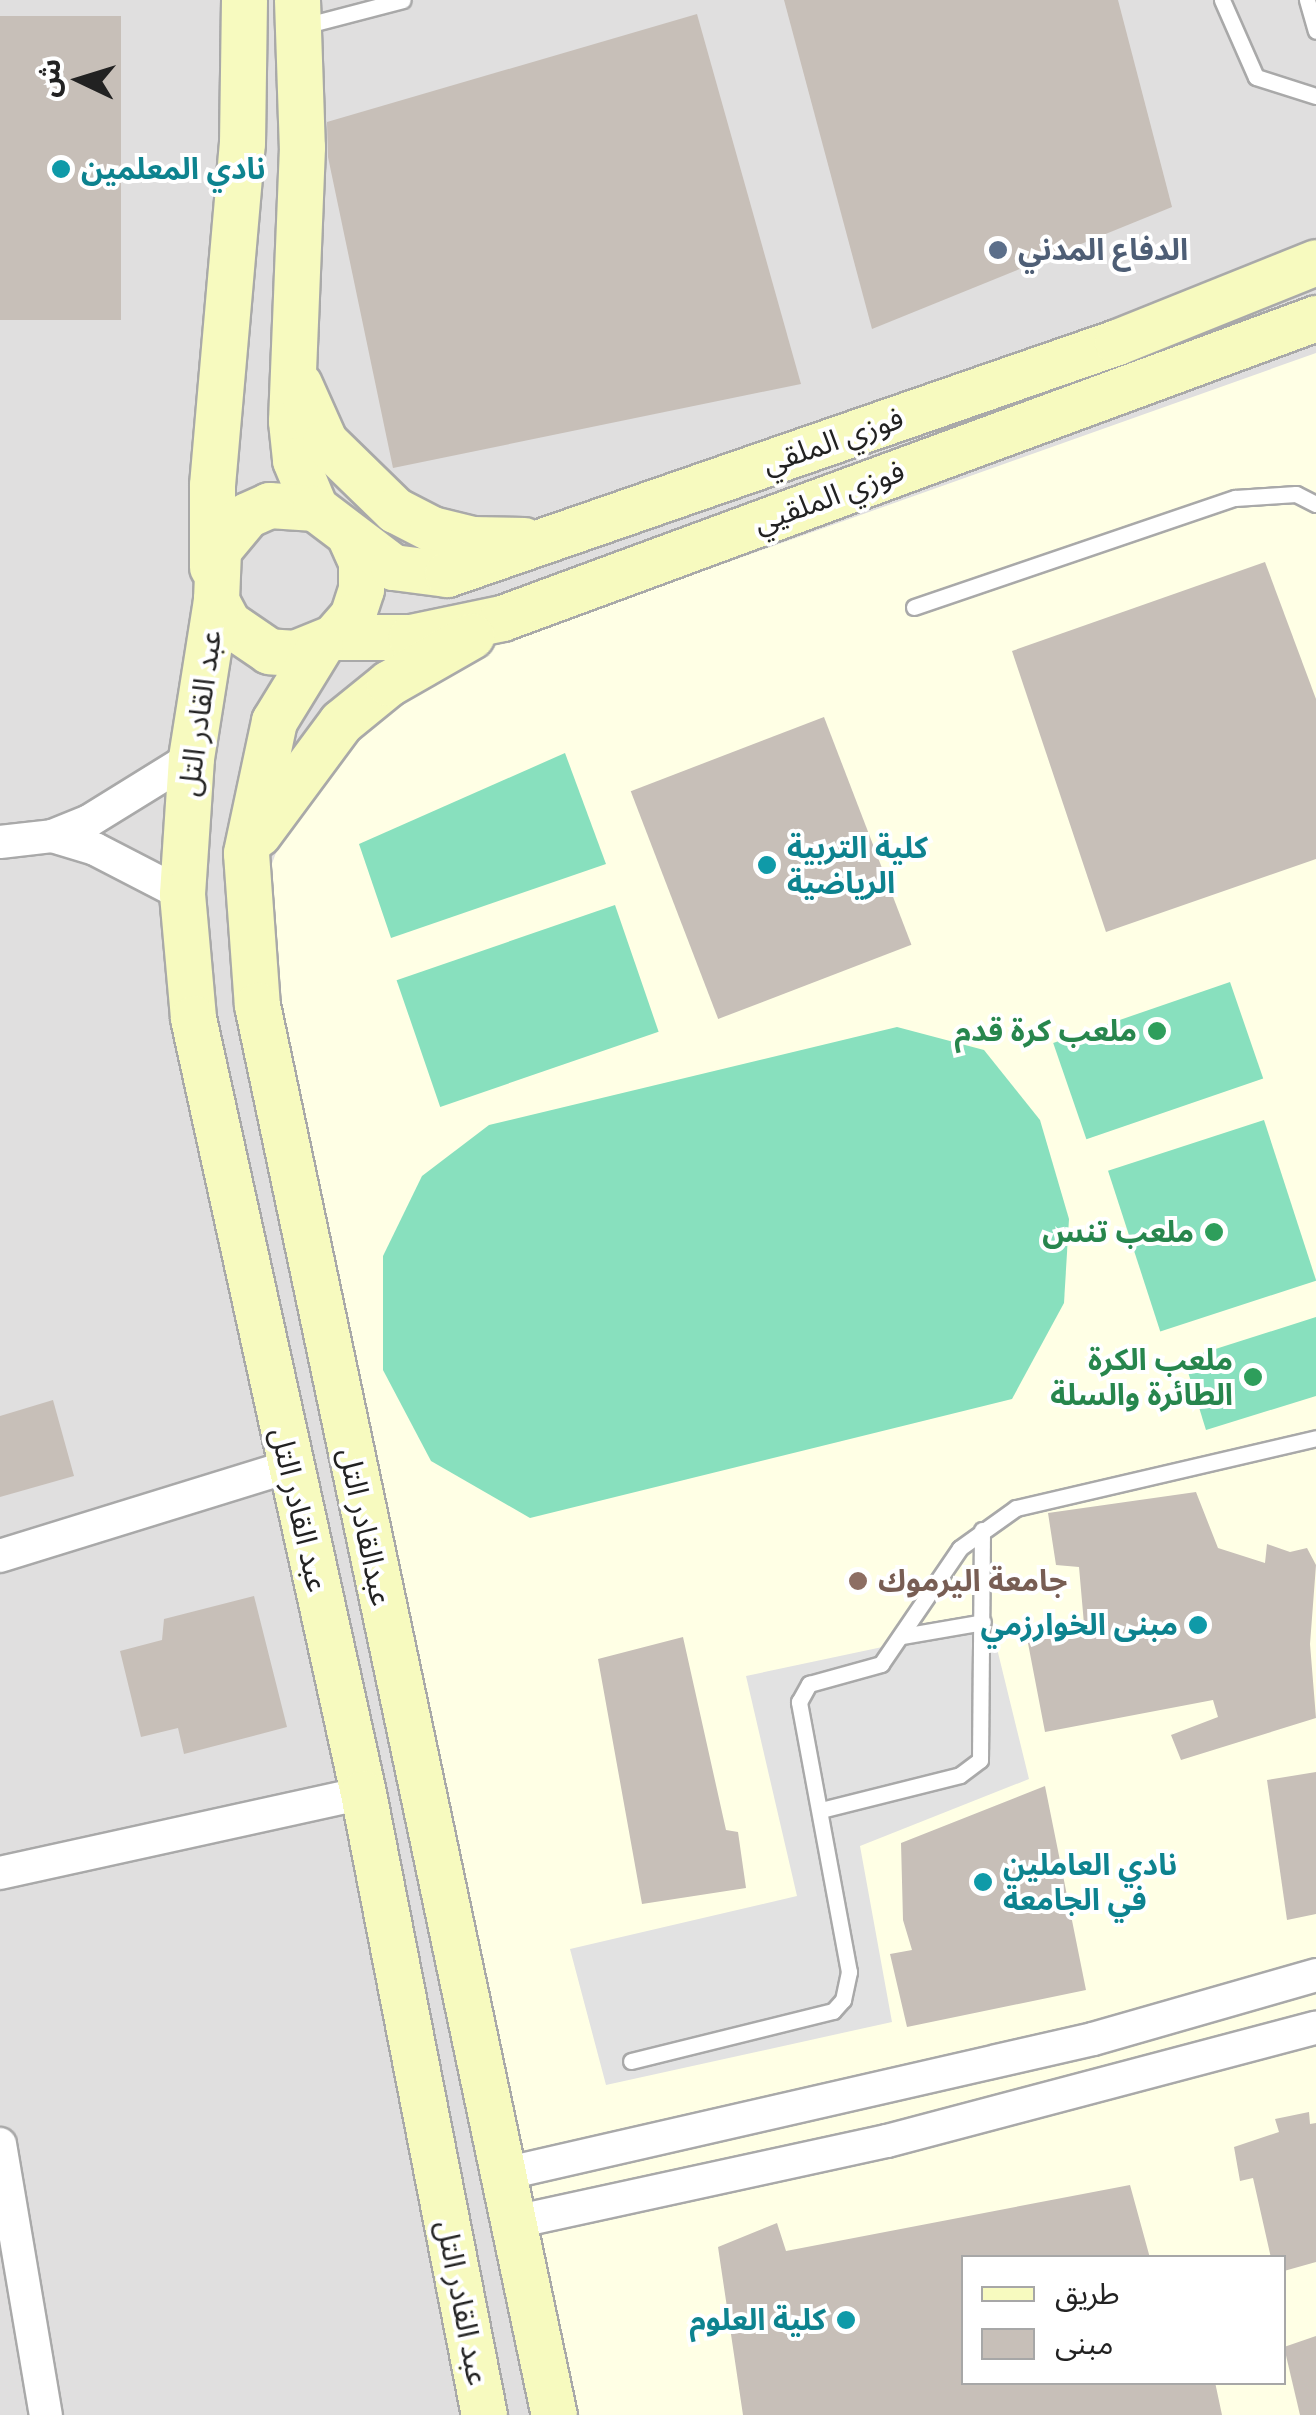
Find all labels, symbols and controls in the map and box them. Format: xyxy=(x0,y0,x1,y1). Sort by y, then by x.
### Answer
north arrow xyxy=(30,30,130,130)
text: ش xyxy=(32,58,67,98)
place label: نادي المعلمين xyxy=(81,151,266,187)
marker: نادي المعلمين xyxy=(50,158,72,180)
place label: الدفاع المدني xyxy=(1018,232,1188,268)
marker: الدفاع المدني xyxy=(987,239,1009,261)
street label: فوزي الملقي xyxy=(758,400,908,482)
street label: فوزي الملقيي xyxy=(749,453,909,541)
street label: عبد القادر التل xyxy=(171,628,229,798)
place label: كلية التربية الرياضية xyxy=(787,830,928,900)
marker: كلية التربية الرياضية xyxy=(756,854,778,876)
place label: ملعب كرة قدم xyxy=(954,1013,1137,1049)
marker: ملعب كرة قدم xyxy=(1146,1020,1168,1042)
place label: ملعب تنس xyxy=(1042,1214,1194,1250)
marker: ملعب تنس xyxy=(1203,1221,1225,1243)
place label: ملعب الكرة الطائرة والسلة xyxy=(1050,1342,1233,1412)
marker: ملعب الكرة الطائرة والسلة xyxy=(1242,1366,1264,1388)
street label: عبد القادر التل xyxy=(263,1424,335,1596)
street label: عبدالقادر التل xyxy=(331,1445,399,1609)
place label: جامعة اليرموك xyxy=(878,1563,1067,1599)
marker: جامعة اليرموك xyxy=(847,1570,869,1592)
place label: مبنى الخوارزمي xyxy=(980,1607,1178,1643)
marker: مبنى الخوارزمي xyxy=(1187,1614,1209,1636)
place label: نادي العاملين في الجامعة xyxy=(1003,1847,1177,1918)
marker: نادي العاملين في الجامعة xyxy=(972,1871,994,1893)
street label: عبد القادر التل xyxy=(428,2217,496,2389)
legend xyxy=(961,2255,1286,2385)
text: طريق xyxy=(1055,2276,1120,2312)
place label: كلية العلوم xyxy=(689,2302,826,2338)
marker: كلية العلوم xyxy=(835,2309,857,2331)
text: مبنى xyxy=(1055,2326,1113,2362)

